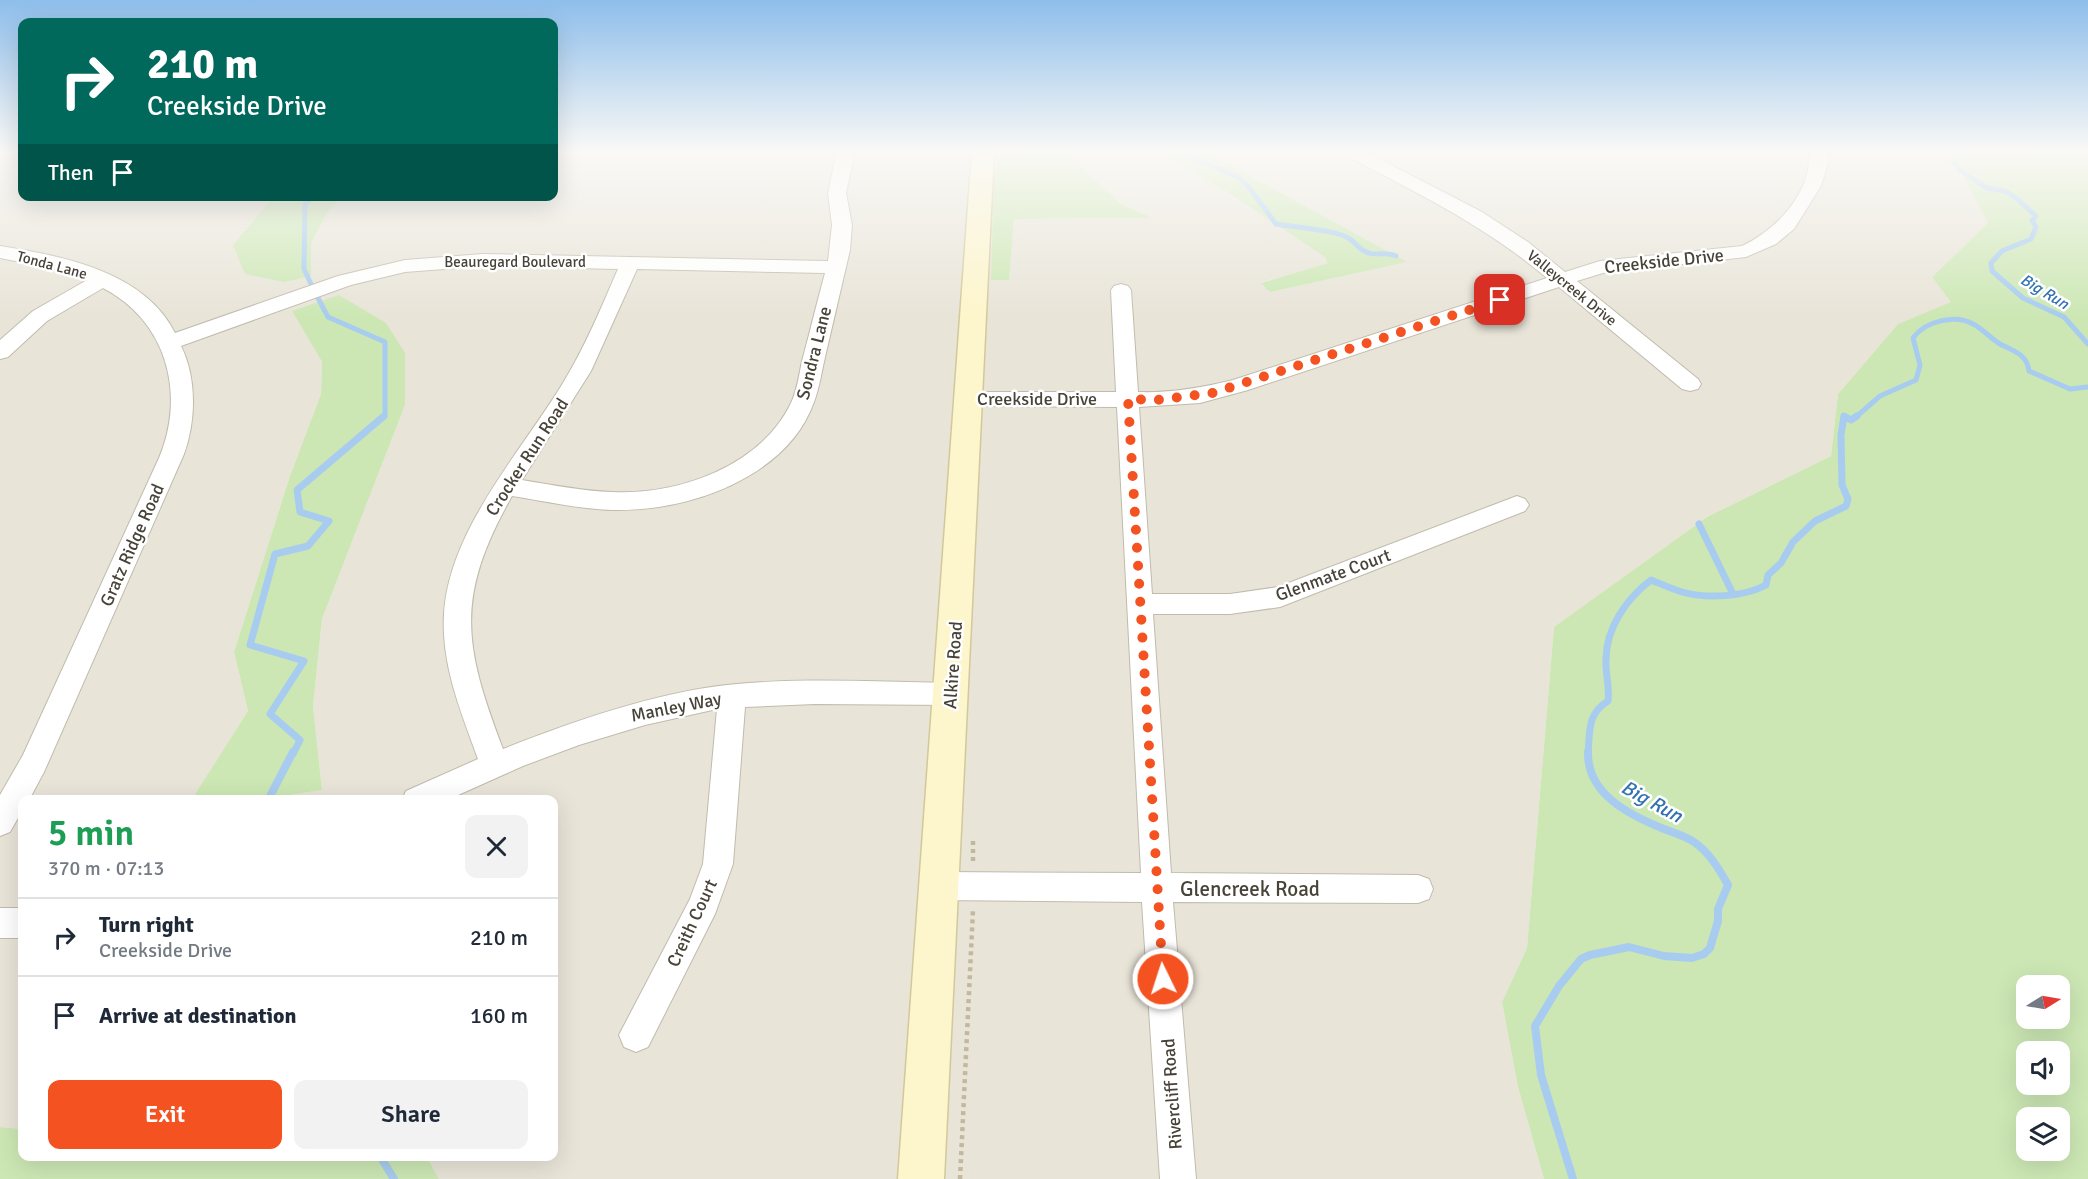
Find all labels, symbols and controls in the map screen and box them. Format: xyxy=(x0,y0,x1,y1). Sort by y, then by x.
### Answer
text: 210 m xyxy=(147,39,258,90)
icon: right xyxy=(48,42,126,120)
text: Creekside Drive xyxy=(147,90,327,123)
icon: arrive xyxy=(106,156,139,189)
text: Then xyxy=(48,159,94,186)
street label: Creekside Drive xyxy=(1603,244,1725,278)
street label: Valleycreek Drive xyxy=(1524,246,1620,330)
street label: Tonda Lane xyxy=(15,247,89,283)
street label: Beauregard Boulevard xyxy=(444,253,586,271)
water label: Big Run xyxy=(2017,270,2073,315)
pin xyxy=(1474,274,1525,325)
icon: arrive xyxy=(1483,283,1516,316)
street label: Sondra Lane xyxy=(792,304,836,402)
street label: Creekside Drive xyxy=(977,388,1097,410)
street label: Crocker Run Road xyxy=(481,394,573,520)
street label: Gratz Ridge Road xyxy=(95,480,169,610)
street label: Glenmate Court xyxy=(1272,544,1394,606)
street label: Alkire Road xyxy=(939,620,967,710)
street label: Manley Way xyxy=(629,687,724,727)
water label: Big Run xyxy=(1617,775,1688,829)
text: 5 min xyxy=(48,811,134,856)
button: close xyxy=(465,815,528,878)
text: 370 m · 07:13 xyxy=(48,856,164,881)
street label: Creith Court xyxy=(662,876,722,970)
street label: Glencreek Road xyxy=(1180,876,1320,902)
text: Turn right xyxy=(99,911,194,938)
icon: right xyxy=(48,921,81,954)
text: 210 m xyxy=(470,924,528,951)
text: Creekside Drive xyxy=(99,938,232,963)
position arrow xyxy=(1131,947,1195,1011)
north arrow xyxy=(2016,975,2070,1029)
map controls xyxy=(2016,975,2070,1161)
icon: arrive xyxy=(48,999,81,1032)
text: Arrive at destination xyxy=(99,1002,296,1029)
text: 160 m xyxy=(470,1002,528,1029)
street label: Rivercliff Road xyxy=(1157,1038,1187,1150)
button: sound xyxy=(2016,1041,2070,1095)
button: Exit xyxy=(48,1080,282,1149)
button: Share xyxy=(294,1080,528,1149)
button: layers xyxy=(2016,1107,2070,1161)

